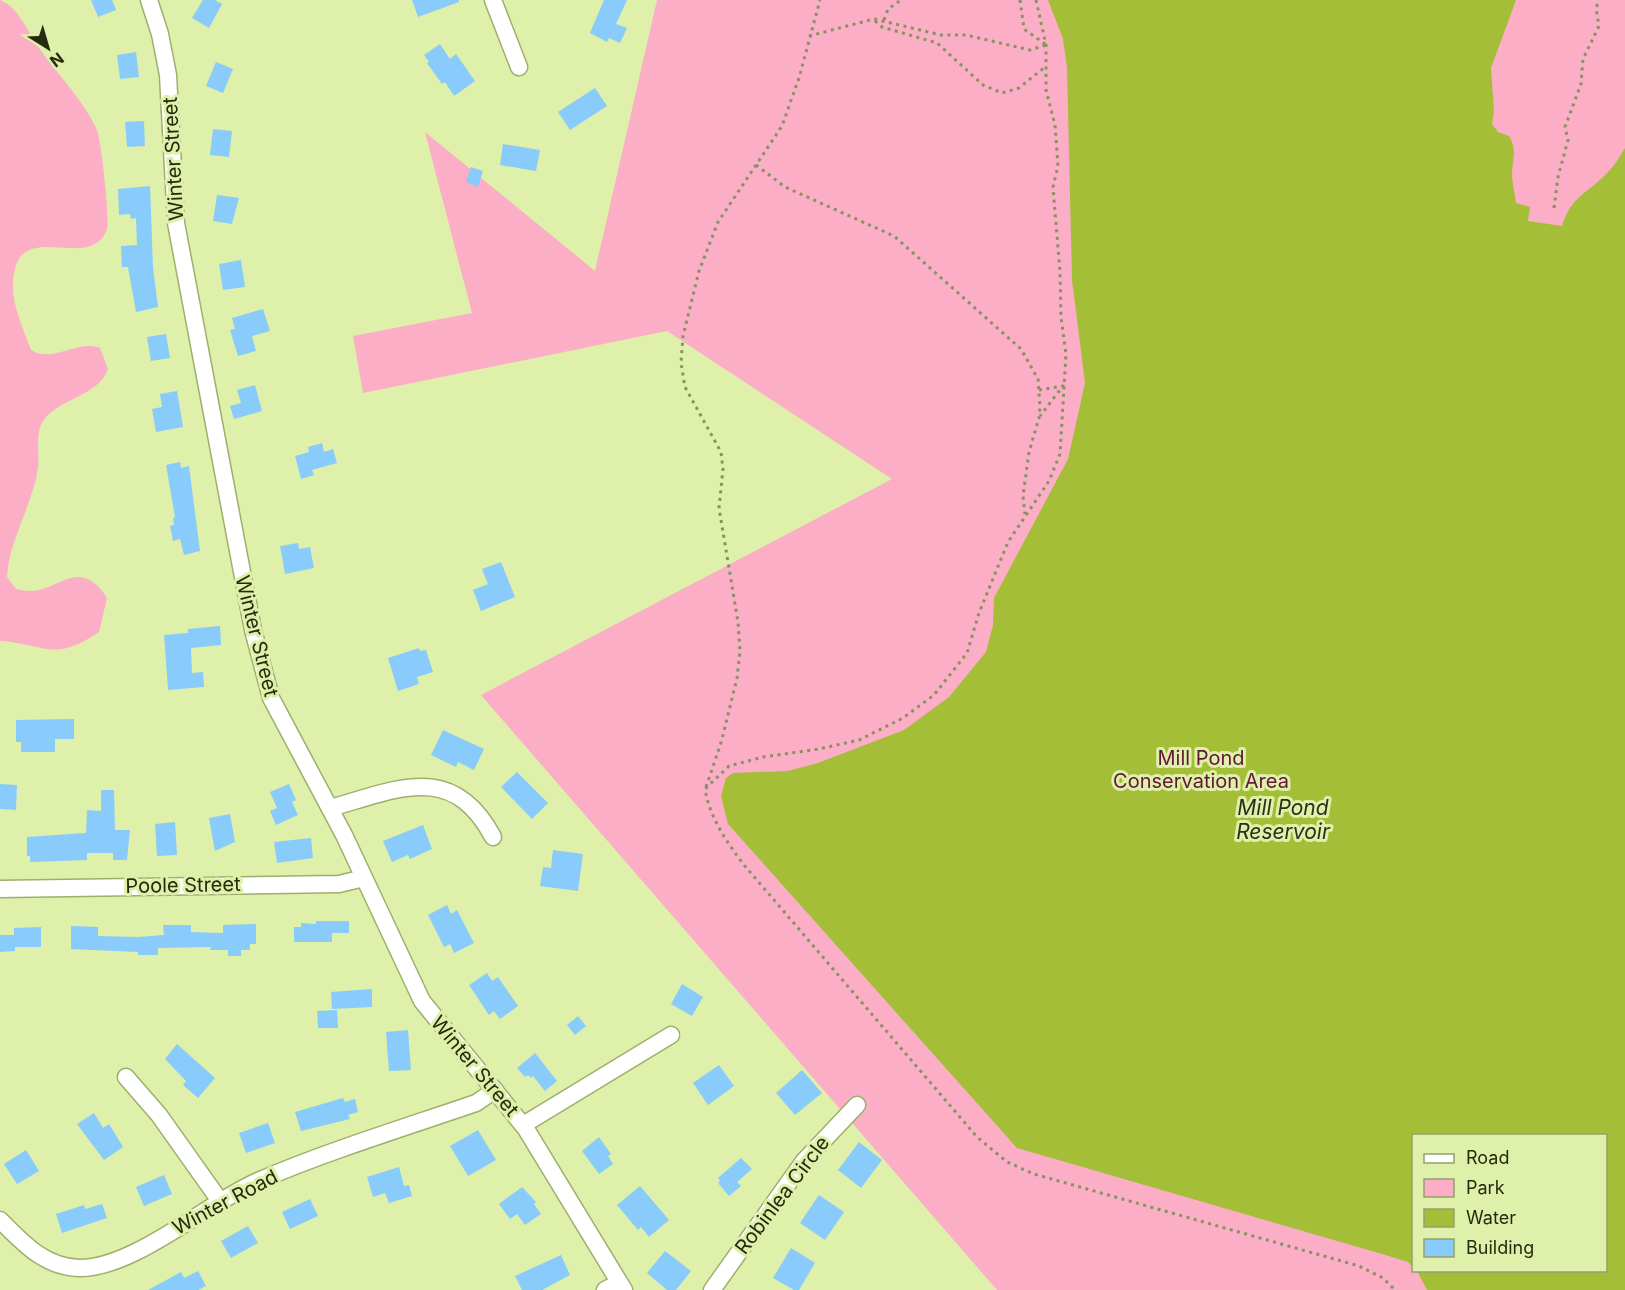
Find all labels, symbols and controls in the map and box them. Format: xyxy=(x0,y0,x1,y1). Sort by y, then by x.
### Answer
north arrow xyxy=(18,18,78,78)
text: N xyxy=(46,48,68,72)
street label: Winter Street xyxy=(158,96,188,222)
street label: Winter Street xyxy=(230,573,284,699)
park label: Mill Pond Conservation Area xyxy=(1113,746,1289,793)
water label: Mill Pond Reservoir xyxy=(1236,795,1331,844)
street label: Poole Street xyxy=(125,872,241,898)
street label: Winter Street xyxy=(426,1011,524,1122)
street label: Robinlea Circle xyxy=(730,1131,834,1259)
legend xyxy=(1412,1134,1607,1272)
text: Road xyxy=(1466,1147,1509,1168)
street label: Winter Road xyxy=(168,1164,282,1240)
text: Park xyxy=(1466,1177,1505,1198)
text: Water xyxy=(1466,1207,1516,1228)
text: Building xyxy=(1466,1237,1534,1258)

